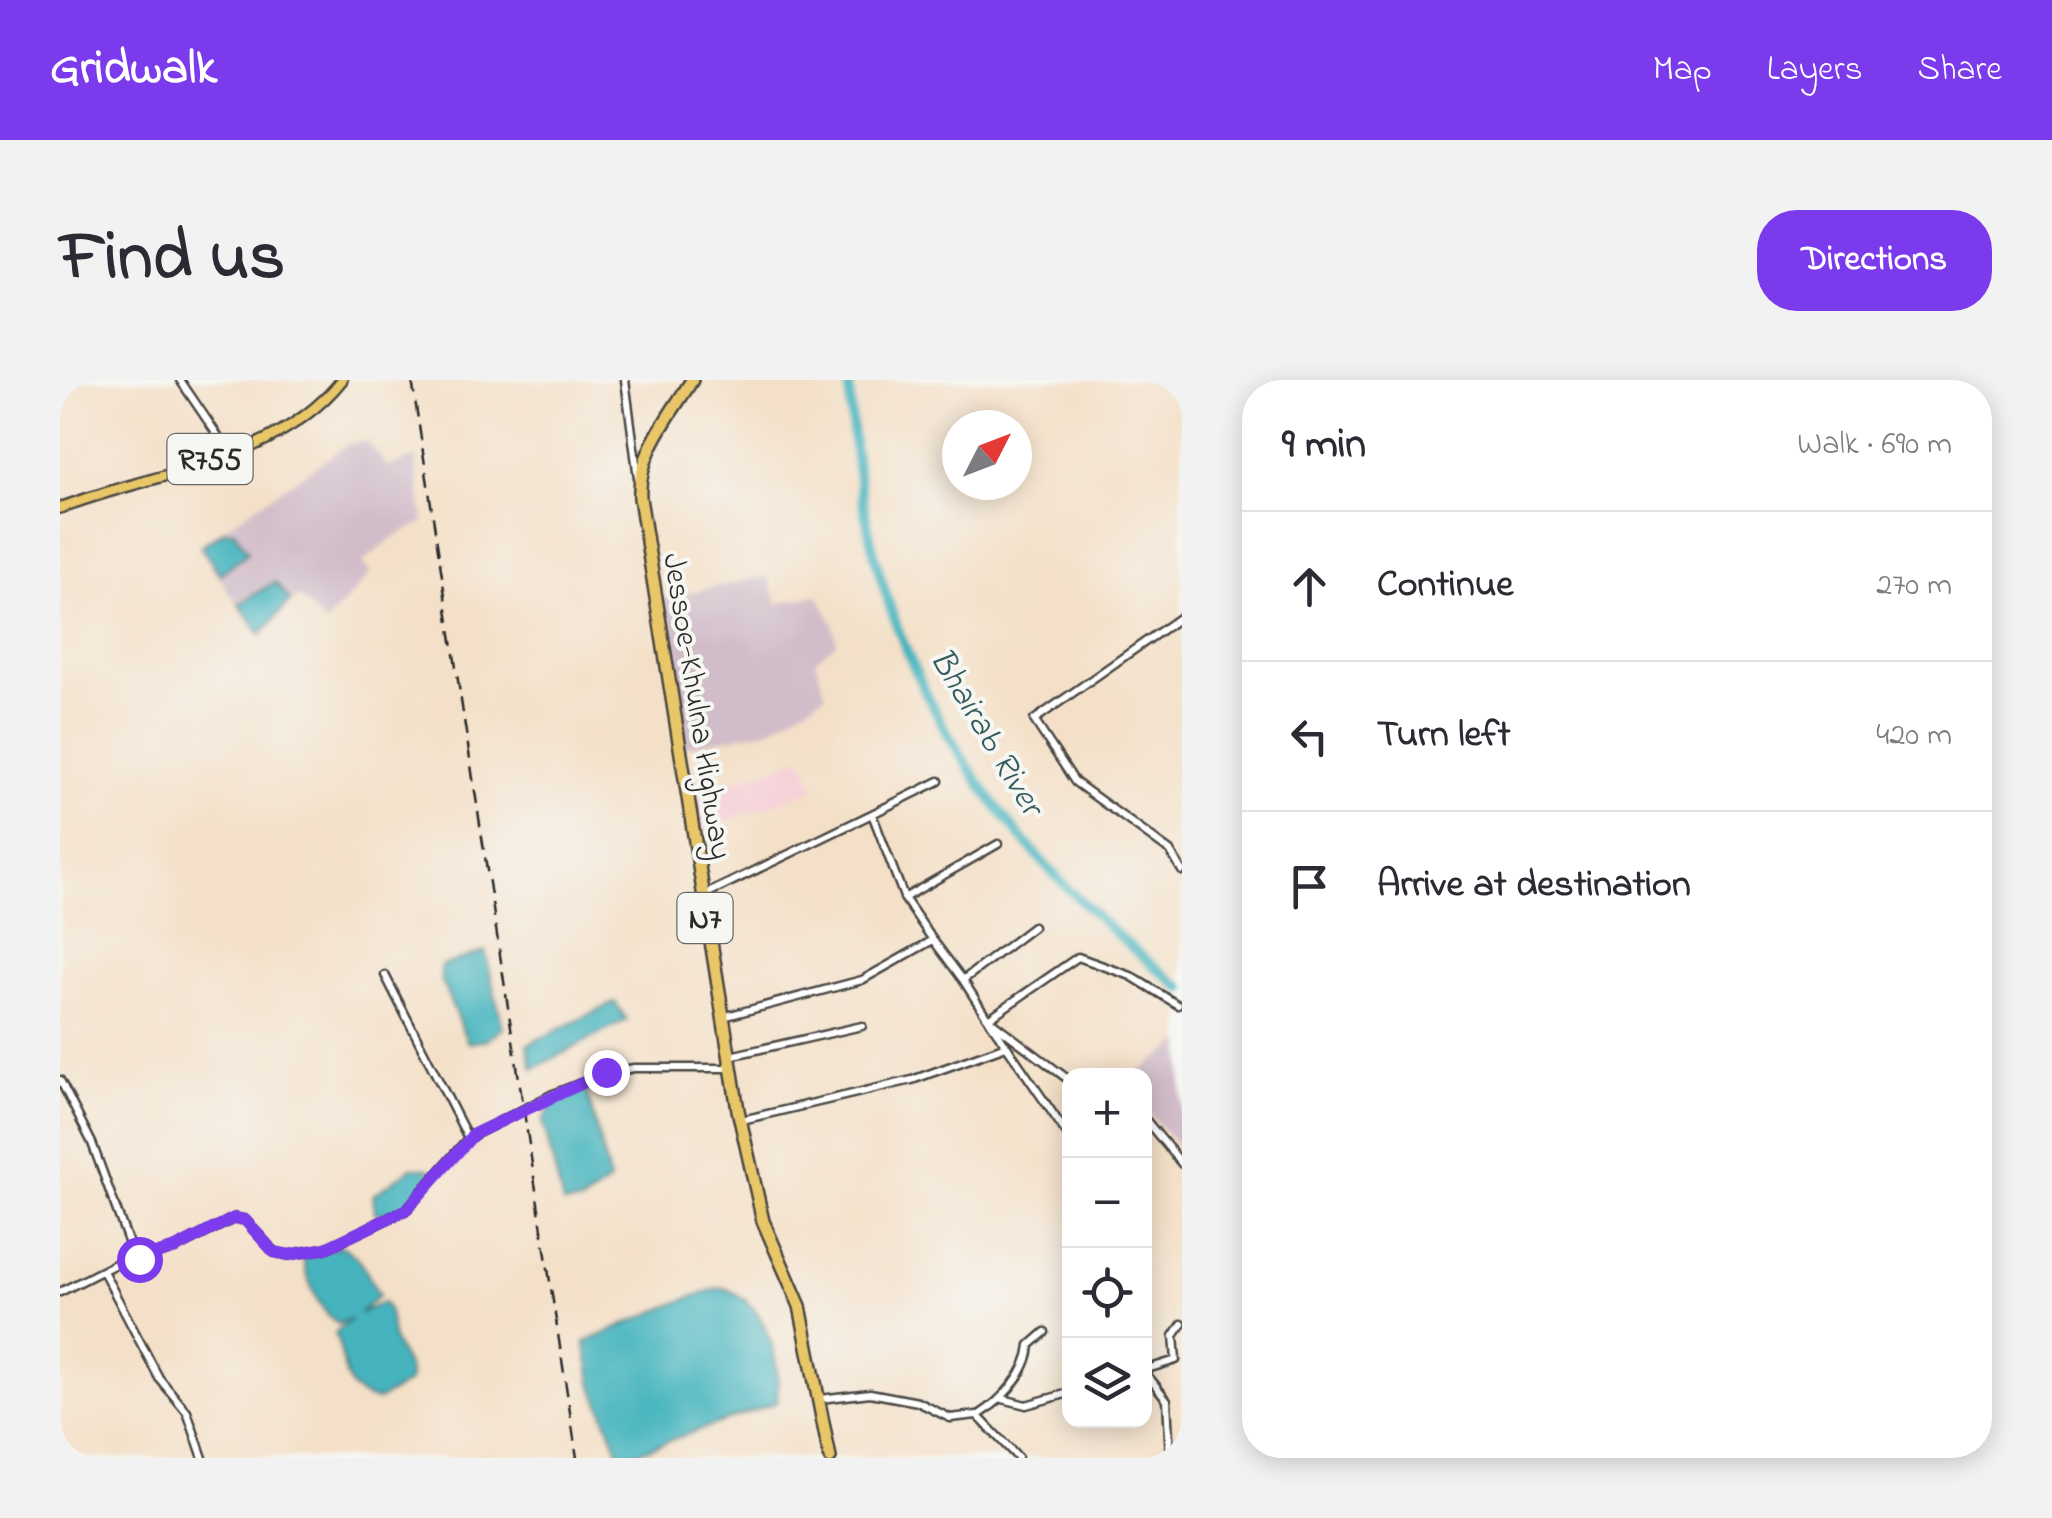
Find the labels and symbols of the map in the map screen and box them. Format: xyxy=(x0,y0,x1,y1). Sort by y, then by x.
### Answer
north arrow xyxy=(942,410,1032,500)
road number: R755 xyxy=(168,434,252,484)
street label: Jessoe-Khulna Highway xyxy=(648,550,743,863)
water label: Bhairab River xyxy=(915,640,1057,830)
road number: N7 xyxy=(678,893,732,943)
route end xyxy=(584,1050,630,1096)
route start xyxy=(117,1237,163,1283)

